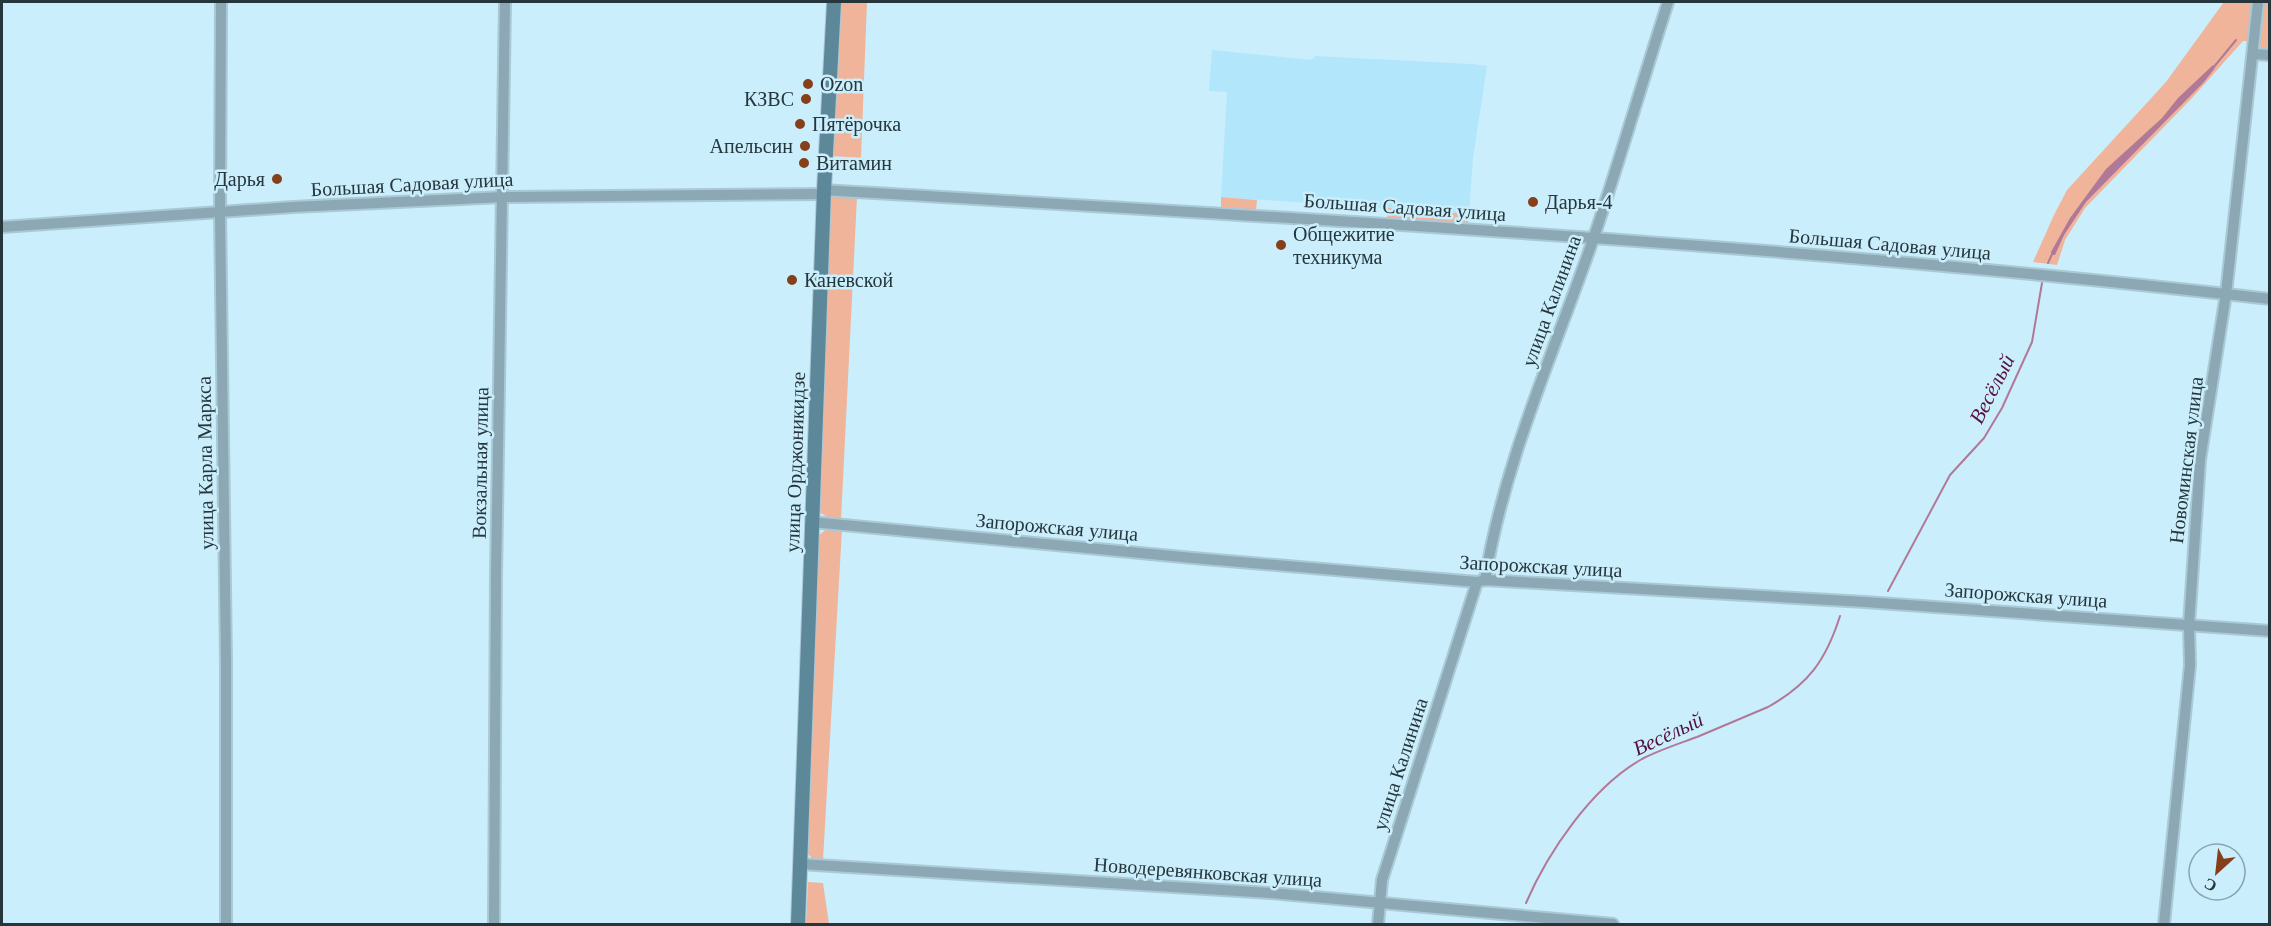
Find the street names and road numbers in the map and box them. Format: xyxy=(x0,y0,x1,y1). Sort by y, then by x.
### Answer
street label: Большая Садовая улица xyxy=(310,168,514,201)
street label: Большая Садовая улица xyxy=(1303,189,1507,226)
street label: Большая Садовая улица xyxy=(1788,224,1992,265)
street label: улица Калинина xyxy=(1517,232,1586,370)
street label: улица Орджоникидзе xyxy=(781,371,810,553)
street label: Новоминская улица xyxy=(2165,375,2208,545)
street label: улица Карла Маркса xyxy=(192,376,219,550)
street label: Вокзальная улица xyxy=(468,387,493,539)
street label: Запорожская улица xyxy=(975,509,1139,546)
street label: Запорожская улица xyxy=(1459,551,1623,582)
street label: Запорожская улица xyxy=(1944,578,2108,613)
street label: улица Калинина xyxy=(1368,695,1433,833)
street label: Новодеревянковская улица xyxy=(1093,853,1323,892)

